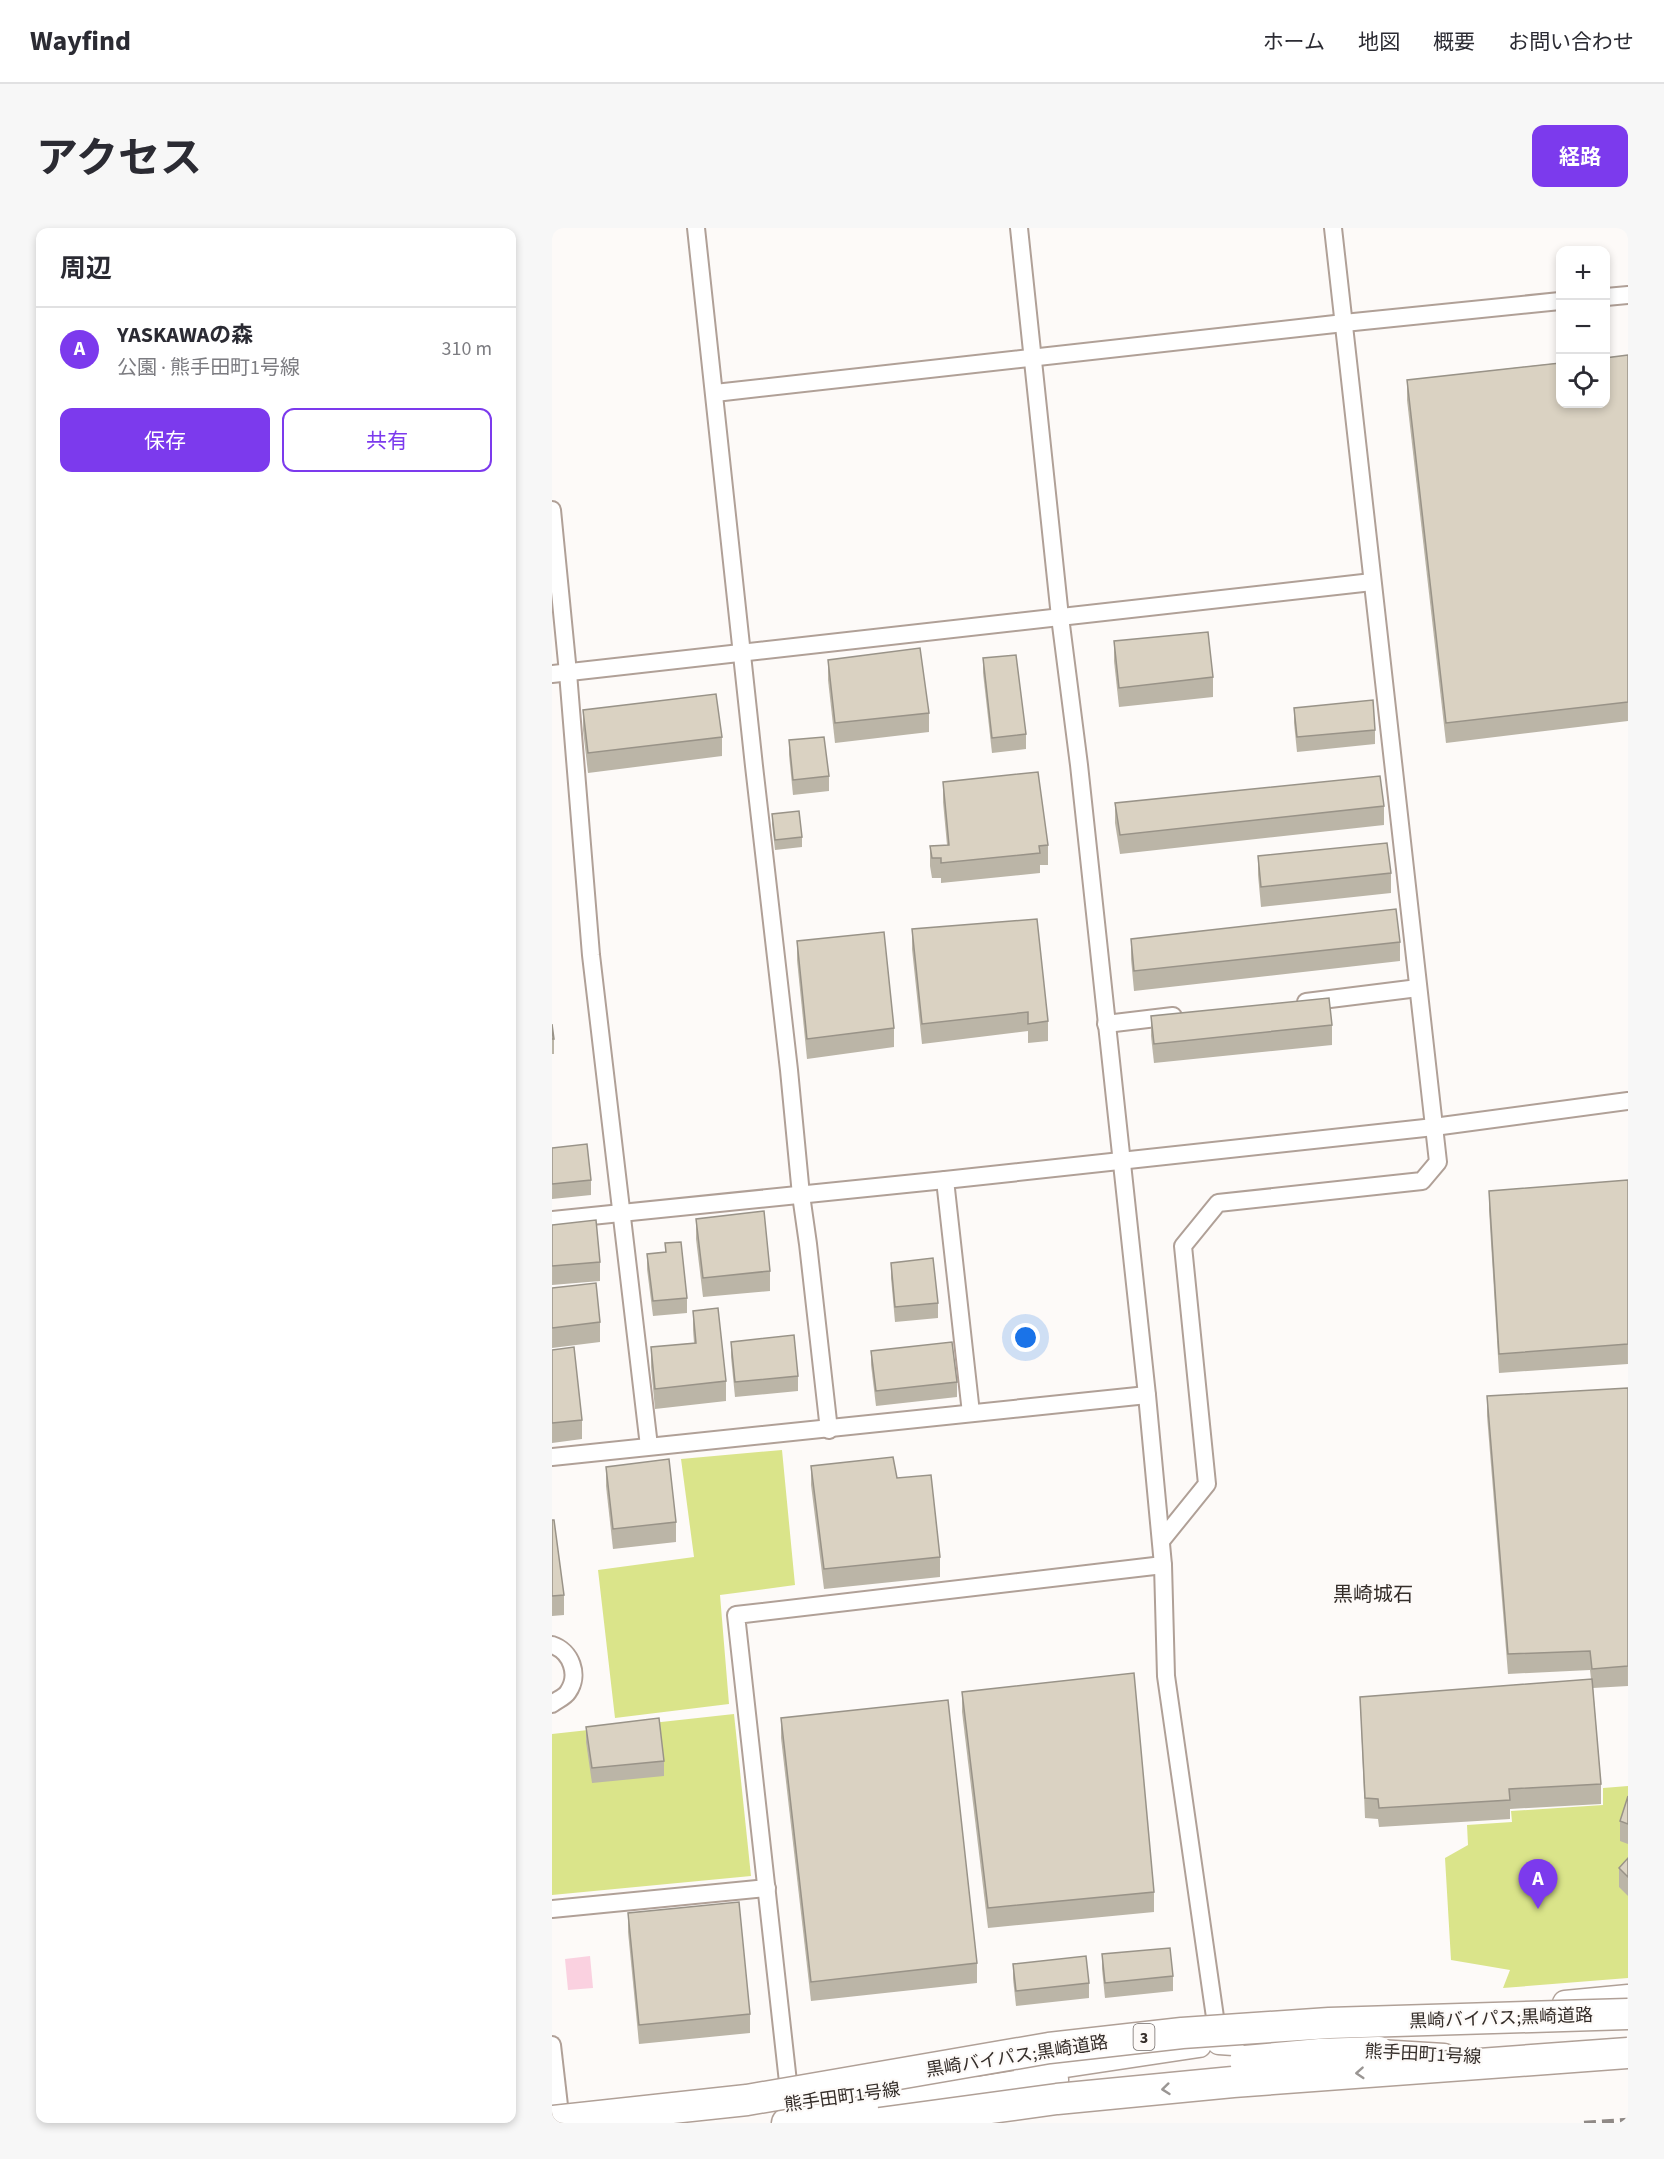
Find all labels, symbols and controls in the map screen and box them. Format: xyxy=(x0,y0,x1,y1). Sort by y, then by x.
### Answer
text: Wayfind xyxy=(30,21,131,61)
text: ホーム xyxy=(1263,27,1325,57)
text: 地図 xyxy=(1358,27,1400,57)
text: 概要 xyxy=(1433,27,1475,57)
text: お問い合わせ xyxy=(1508,27,1634,57)
button: 経路 xyxy=(1532,125,1628,187)
text: アクセス xyxy=(36,129,202,189)
map controls xyxy=(1556,246,1610,408)
button: + xyxy=(1556,246,1610,300)
text: 周辺 xyxy=(60,250,112,287)
button: − xyxy=(1556,300,1610,354)
text: YASKAWAの森 xyxy=(117,319,253,351)
text: A xyxy=(74,335,85,363)
text: 310 m xyxy=(442,335,492,363)
text: 公園 · 熊手田町1号線 xyxy=(117,354,300,382)
button: locate xyxy=(1556,354,1610,408)
button: 保存 xyxy=(60,408,270,472)
button: 共有 xyxy=(282,408,492,472)
your location xyxy=(1011,1323,1040,1352)
district label: 黒崎城石 xyxy=(1333,1581,1413,1609)
pin: A xyxy=(1518,1860,1558,1909)
street label: 黒崎バイパス;黒崎道路 xyxy=(1409,2003,1593,2034)
road number: 3 xyxy=(1134,2024,1154,2050)
street label: 黒崎バイパス;黒崎道路 xyxy=(924,2030,1110,2083)
street label: 熊手田町1号線 xyxy=(1364,2039,1482,2070)
one-way arrow xyxy=(1356,2066,1365,2079)
street label: 熊手田町1号線 xyxy=(782,2077,902,2118)
one-way arrow xyxy=(1161,2082,1170,2094)

